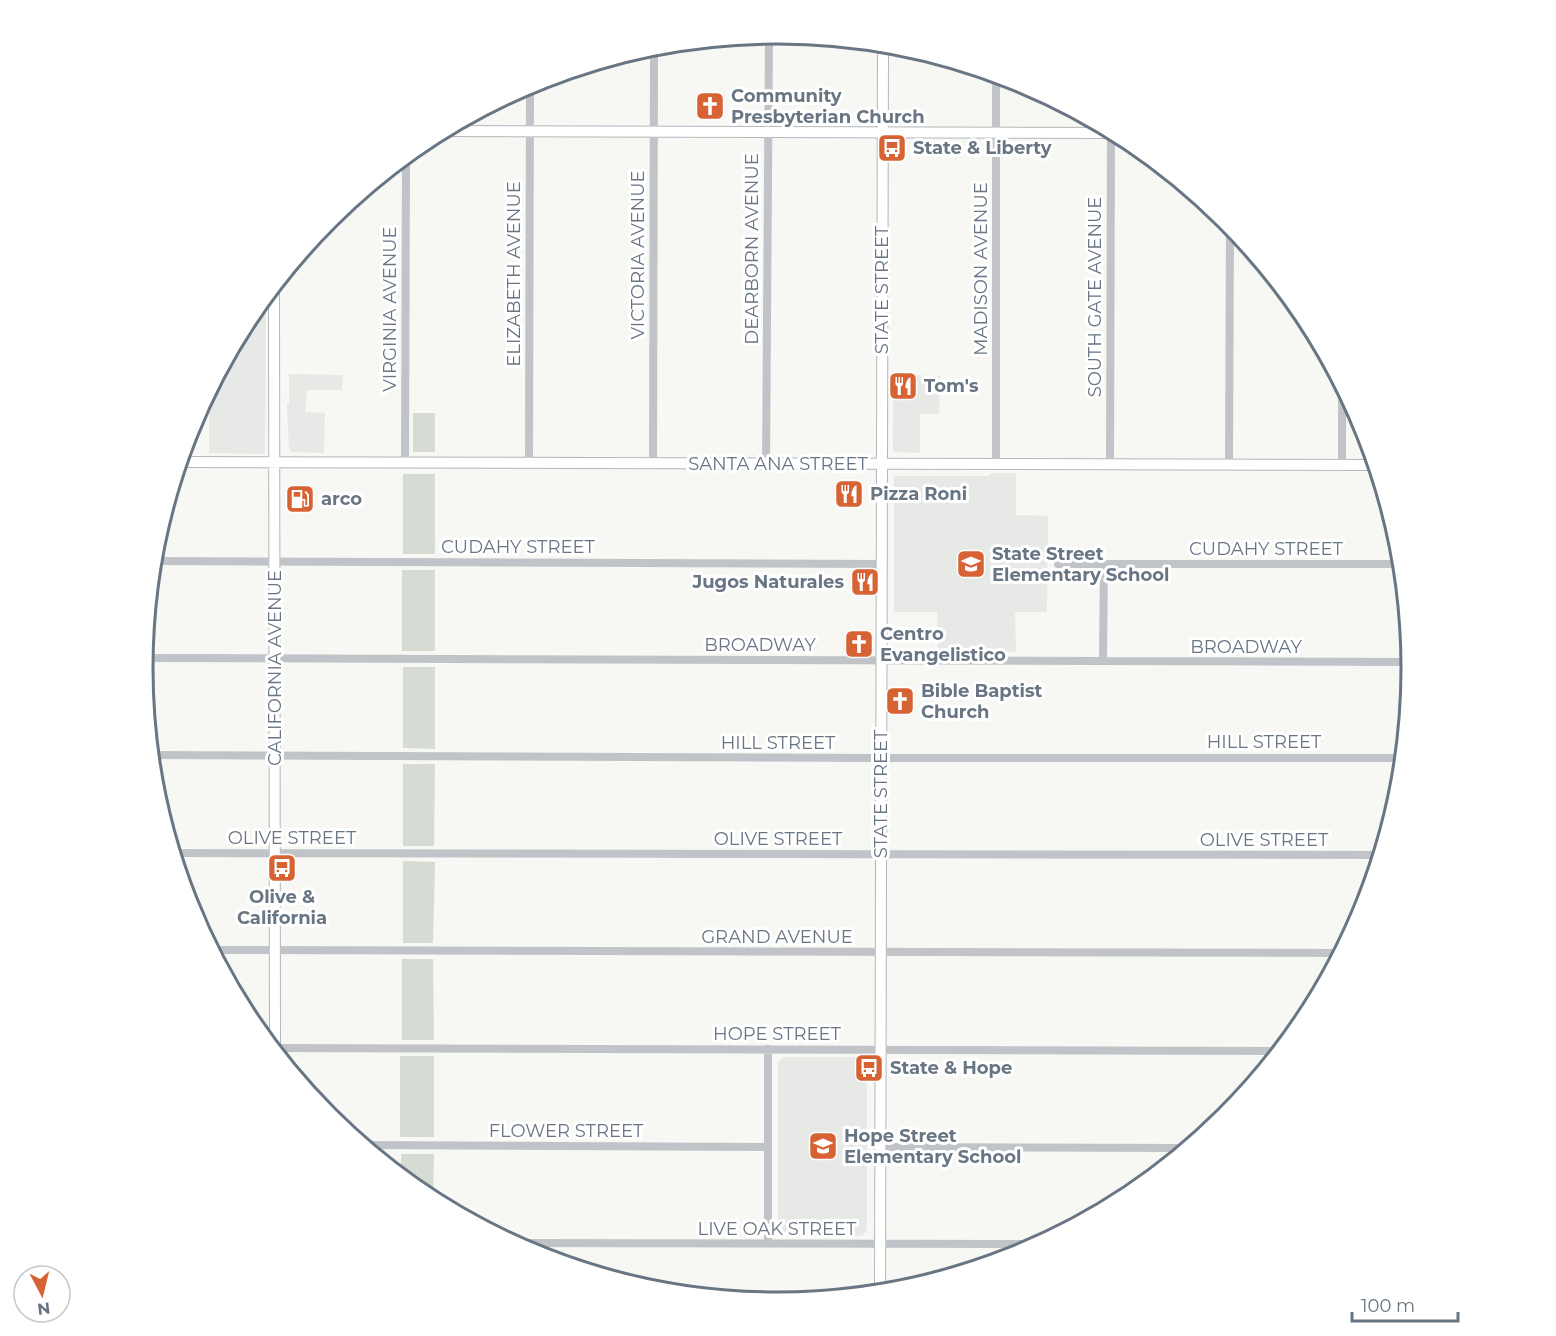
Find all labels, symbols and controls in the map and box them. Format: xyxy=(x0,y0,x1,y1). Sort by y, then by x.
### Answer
place label: Community Presbyterian Church xyxy=(731,85,925,128)
church icon: Community Presbyterian Church xyxy=(694,90,726,122)
bus stop icon: State & Liberty xyxy=(876,132,908,164)
place label: State & Liberty xyxy=(913,137,1052,159)
street label: DEARBORN AVENUE xyxy=(741,153,763,345)
street label: VICTORIA AVENUE xyxy=(627,170,649,340)
street label: ELIZABETH AVENUE xyxy=(503,181,525,367)
street label: MADISON AVENUE xyxy=(970,182,992,356)
street label: SOUTH GATE AVENUE xyxy=(1084,197,1106,397)
street label: STATE STREET xyxy=(871,225,893,354)
street label: VIRGINIA AVENUE xyxy=(379,226,401,392)
restaurant icon: Tom's xyxy=(887,370,919,402)
place label: Tom's xyxy=(924,375,979,397)
street label: SANTA ANA STREET xyxy=(688,453,869,475)
restaurant icon: Pizza Roni xyxy=(833,478,865,510)
fuel station icon: arco xyxy=(284,483,316,515)
place label: Pizza Roni xyxy=(870,483,967,505)
place label: arco xyxy=(321,488,362,510)
street label: CUDAHY STREET xyxy=(441,536,596,558)
street label: CUDAHY STREET xyxy=(1189,538,1344,560)
place label: State Street Elementary School xyxy=(992,543,1169,586)
school or university icon: State Street Elementary School xyxy=(955,548,987,580)
restaurant icon: Jugos Naturales xyxy=(849,566,881,598)
street label: CALIFORNIA AVENUE xyxy=(264,570,286,766)
place label: Jugos Naturales xyxy=(691,571,844,593)
place label: Centro Evangelistico xyxy=(880,623,1006,666)
church icon: Centro Evangelistico xyxy=(843,628,875,660)
street label: BROADWAY xyxy=(704,634,816,656)
street label: BROADWAY xyxy=(1190,636,1302,658)
place label: Bible Baptist Church xyxy=(921,680,1043,723)
church icon: Bible Baptist Church xyxy=(884,685,916,717)
street label: STATE STREET xyxy=(870,729,892,858)
street label: HILL STREET xyxy=(1207,731,1322,753)
street label: HILL STREET xyxy=(721,732,836,754)
street label: OLIVE STREET xyxy=(228,827,357,849)
street label: OLIVE STREET xyxy=(714,828,843,850)
street label: OLIVE STREET xyxy=(1200,829,1329,851)
bus stop icon: Olive & California xyxy=(266,852,298,884)
place label: Olive & California xyxy=(237,886,327,929)
street label: GRAND AVENUE xyxy=(701,926,853,948)
street label: HOPE STREET xyxy=(713,1023,842,1045)
bus stop icon: State & Hope xyxy=(853,1052,885,1084)
place label: State & Hope xyxy=(890,1057,1012,1079)
street label: FLOWER STREET xyxy=(489,1120,644,1142)
place label: Hope Street Elementary School xyxy=(844,1125,1021,1168)
school or university icon: Hope Street Elementary School xyxy=(807,1130,839,1162)
street label: LIVE OAK STREET xyxy=(698,1218,857,1240)
north arrow xyxy=(12,1264,72,1324)
scale bar xyxy=(1352,1285,1458,1323)
text: 100 m xyxy=(1361,1295,1415,1317)
text: N xyxy=(36,1298,51,1319)

